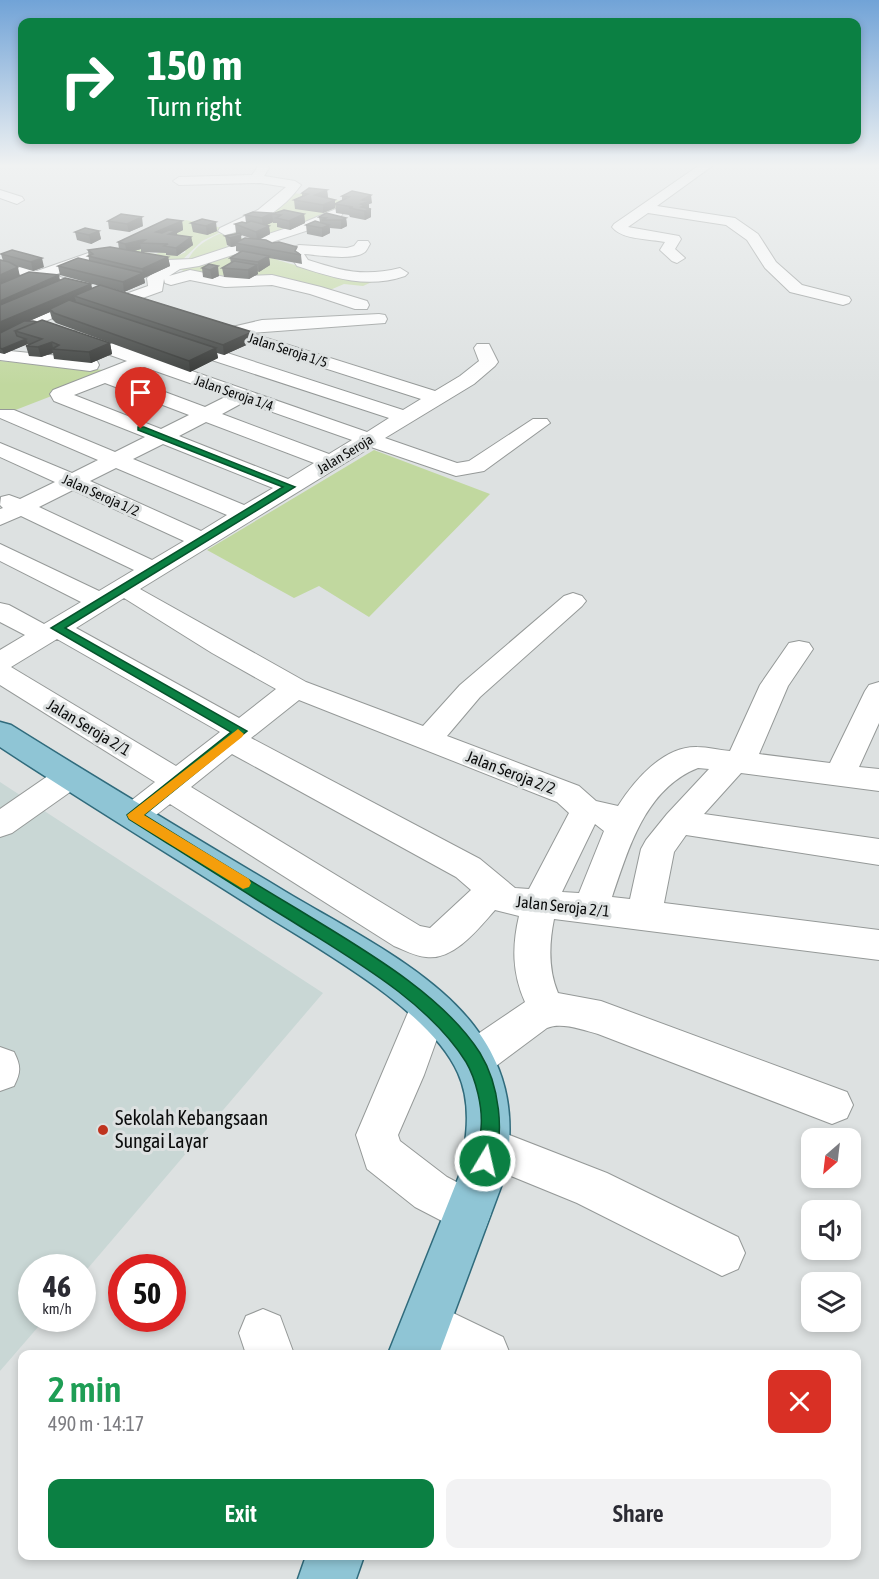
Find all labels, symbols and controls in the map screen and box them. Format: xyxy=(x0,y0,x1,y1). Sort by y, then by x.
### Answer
text: 150 m xyxy=(147,41,242,89)
icon: right xyxy=(48,42,126,120)
text: Turn right xyxy=(147,91,242,122)
street label: Jalan Seroja 1/5 xyxy=(246,330,330,370)
pin xyxy=(115,367,166,429)
street label: Jalan Seroja 1/4 xyxy=(192,372,276,414)
icon: arrive xyxy=(124,376,157,409)
street label: Jalan Seroja xyxy=(314,431,376,477)
street label: Jalan Seroja 1/2 xyxy=(60,471,142,519)
street label: Jalan Seroja 2/1 xyxy=(43,695,134,760)
street label: Jalan Seroja 2/2 xyxy=(463,747,558,798)
street label: Jalan Seroja 2/1 xyxy=(515,892,611,921)
place label: Sekolah Kebangsaan Sungai Layar xyxy=(115,1106,268,1152)
marker: Sekolah Kebangsaan Sungai Layar xyxy=(96,1123,110,1137)
north arrow xyxy=(801,1128,861,1188)
map controls xyxy=(801,1128,861,1332)
position arrow xyxy=(453,1129,517,1193)
button: sound xyxy=(801,1200,861,1260)
speed limit sign: 50 xyxy=(108,1254,186,1332)
text: 46 xyxy=(43,1269,71,1303)
button: layers xyxy=(801,1272,861,1332)
text: km/h xyxy=(42,1300,72,1317)
text: 2 min xyxy=(48,1368,122,1410)
button: close xyxy=(768,1370,831,1433)
text: 490 m · 14:17 xyxy=(48,1412,144,1435)
button: Exit xyxy=(48,1479,434,1548)
button: Share xyxy=(446,1479,831,1548)

